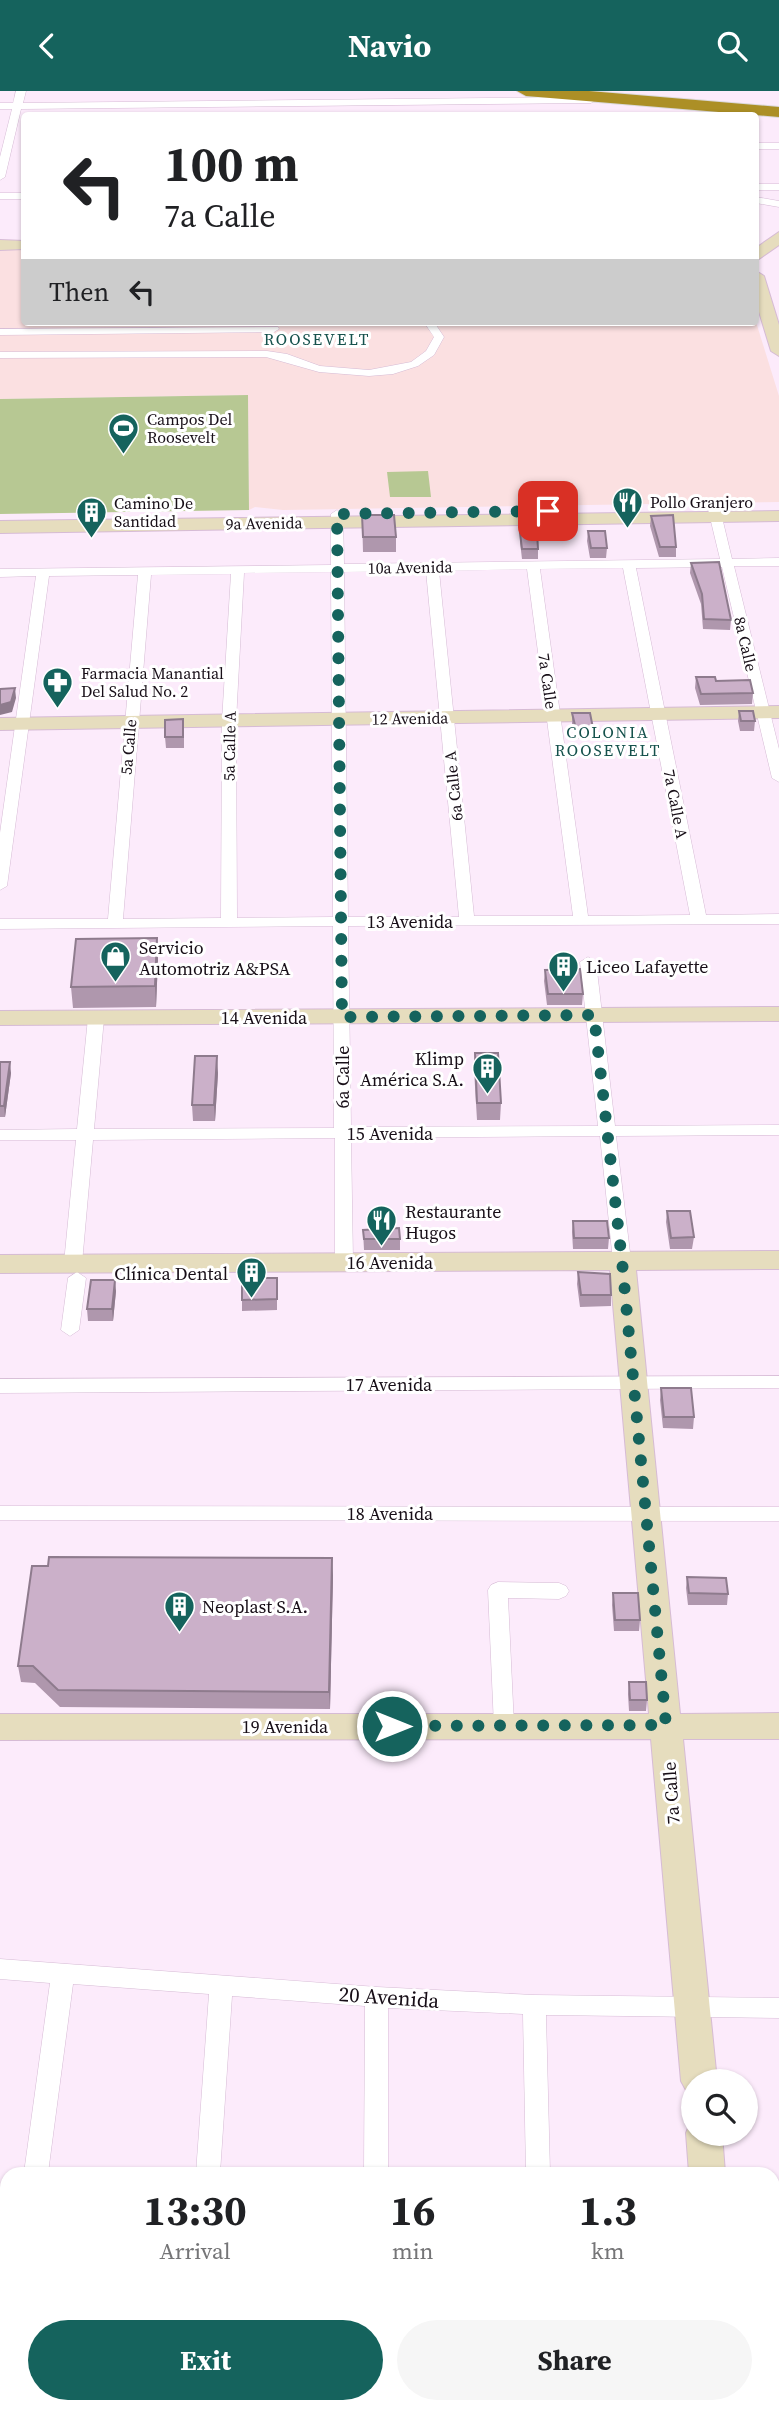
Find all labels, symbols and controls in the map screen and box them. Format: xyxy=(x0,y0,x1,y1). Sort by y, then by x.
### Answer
text: Navio xyxy=(348,24,431,68)
icon: back xyxy=(28,27,66,65)
icon: search xyxy=(713,27,751,65)
text: 100 m xyxy=(164,130,299,197)
icon: left xyxy=(49,140,140,231)
text: 7a Calle xyxy=(164,194,276,238)
icon: left xyxy=(123,273,161,311)
text: Then xyxy=(49,274,109,310)
district label: ROOSEVELT xyxy=(264,328,370,350)
place label: Campos Del Roosevelt xyxy=(147,408,232,448)
sports icon: Campos Del Roosevelt xyxy=(107,411,141,455)
pin xyxy=(518,481,578,541)
restaurant icon: Pollo Granjero xyxy=(610,485,644,529)
place label: Pollo Granjero xyxy=(650,491,753,513)
place label: Camino De Santidad xyxy=(114,492,193,532)
icon: arrive xyxy=(529,492,567,530)
building icon: Camino De Santidad xyxy=(74,495,108,539)
street label: 9a Avenida xyxy=(225,511,304,535)
street label: 10a Avenida xyxy=(367,555,454,579)
street label: 8a Calle xyxy=(729,614,763,674)
street label: 7a Calle xyxy=(533,652,563,710)
place label: Farmacia Manantial Del Salud No. 2 xyxy=(81,662,224,702)
pharmacy icon: Farmacia Manantial Del Salud No. 2 xyxy=(41,665,75,709)
street label: 12 Avenida xyxy=(371,706,449,730)
street label: 5a Calle A xyxy=(217,710,241,781)
street label: 5a Calle xyxy=(115,718,141,776)
district label: COLONIA ROOSEVELT xyxy=(555,721,661,761)
street label: 6a Calle A xyxy=(438,750,468,822)
street label: 7a Calle A xyxy=(659,767,694,841)
street label: 13 Avenida xyxy=(367,909,454,934)
place label: Servicio Automotriz A&PSA xyxy=(139,935,290,981)
shop icon: Servicio Automotriz A&PSA xyxy=(99,940,133,984)
building icon: Liceo Lafayette xyxy=(546,949,580,993)
place label: Liceo Lafayette xyxy=(586,954,708,979)
street label: 14 Avenida xyxy=(221,1005,308,1030)
street label: 6a Calle xyxy=(330,1046,355,1108)
place label: Klimp América S.A. xyxy=(360,1046,464,1092)
building icon: Klimp América S.A. xyxy=(470,1051,504,1095)
street label: 15 Avenida xyxy=(347,1121,434,1146)
place label: Restaurante Hugos xyxy=(405,1199,501,1245)
restaurant icon: Restaurante Hugos xyxy=(365,1204,399,1248)
street label: 16 Avenida xyxy=(347,1250,434,1275)
building icon: Clínica Dental xyxy=(234,1256,268,1300)
place label: Clínica Dental xyxy=(114,1261,228,1286)
street label: 17 Avenida xyxy=(346,1372,433,1397)
street label: 18 Avenida xyxy=(347,1501,434,1526)
building icon: Neoplast S.A. xyxy=(162,1589,196,1633)
place label: Neoplast S.A. xyxy=(202,1594,308,1619)
position arrow xyxy=(355,1689,429,1763)
street label: 19 Avenida xyxy=(242,1714,329,1739)
street label: 7a Calle xyxy=(656,1761,686,1825)
street label: 20 Avenida xyxy=(338,1979,441,2015)
map controls xyxy=(681,2069,758,2146)
button: search xyxy=(681,2069,758,2146)
text: 13:30 xyxy=(143,2181,247,2239)
text: 16 xyxy=(390,2181,436,2239)
text: 1.3 xyxy=(579,2181,637,2239)
text: Arrival xyxy=(159,2235,231,2267)
text: min xyxy=(392,2235,433,2267)
text: km xyxy=(591,2235,624,2267)
button: Exit xyxy=(28,2320,383,2400)
button: Share xyxy=(397,2320,752,2400)

